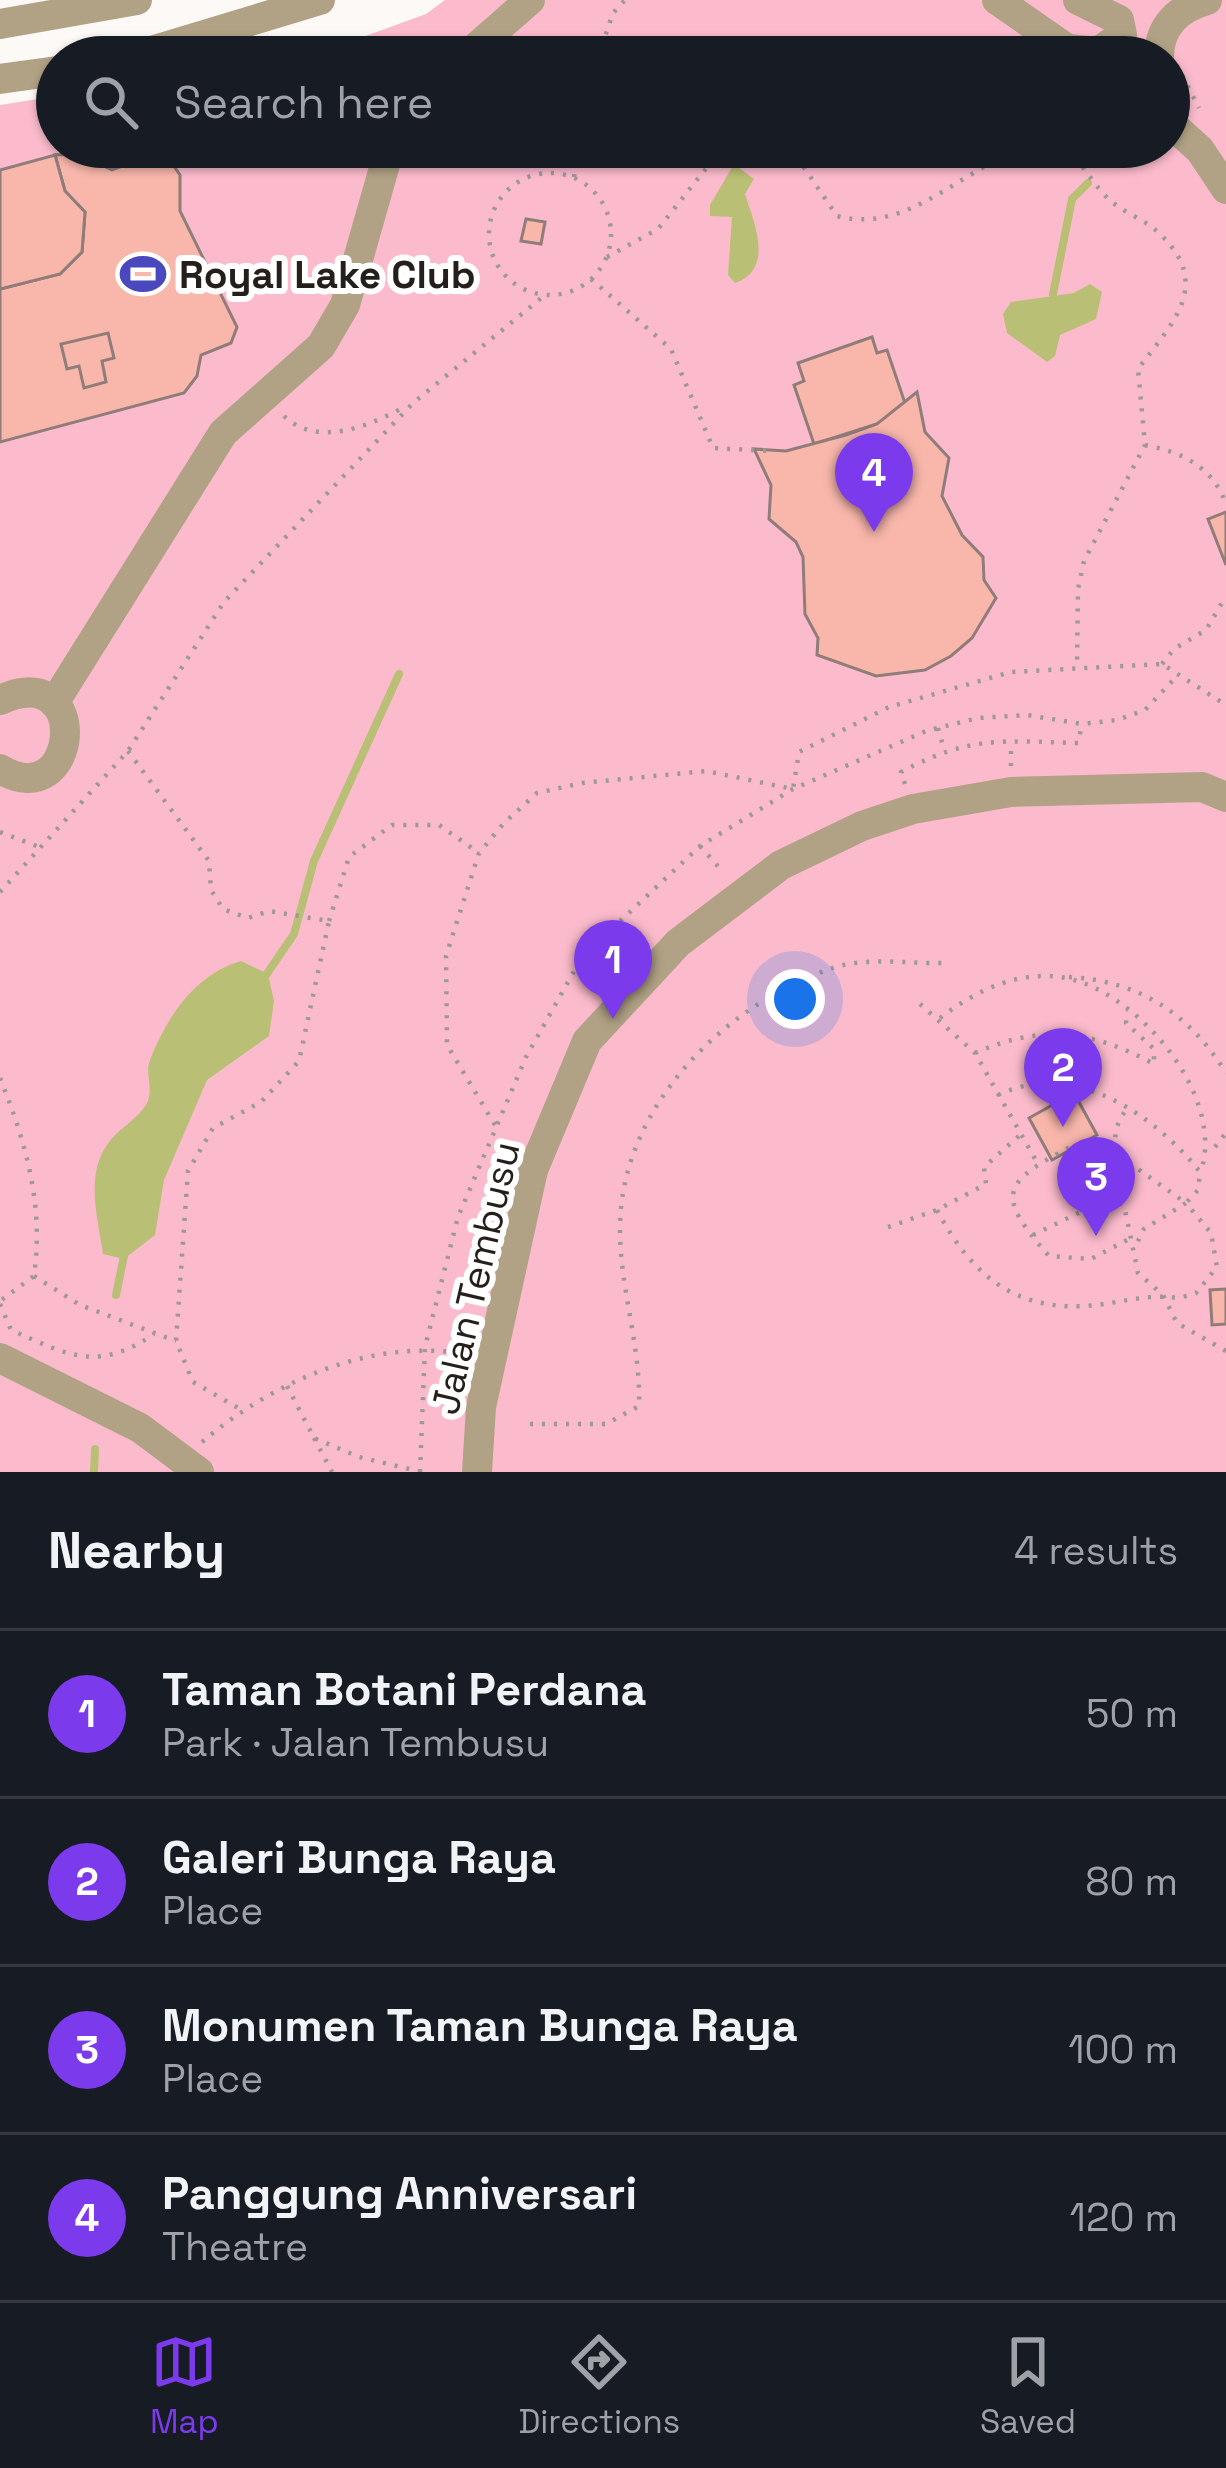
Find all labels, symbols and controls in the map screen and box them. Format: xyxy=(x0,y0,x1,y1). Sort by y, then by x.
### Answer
search box xyxy=(36,36,1190,168)
icon: search xyxy=(78,69,144,135)
text: Search here xyxy=(174,74,433,131)
sports icon: Royal Lake Club xyxy=(118,249,168,299)
place label: Royal Lake Club xyxy=(179,250,476,299)
pin: 4 xyxy=(835,433,913,532)
pin: 1 xyxy=(574,920,652,1019)
your location xyxy=(765,969,825,1029)
pin: 2 xyxy=(1024,1028,1102,1127)
street label: Jalan Tembusu xyxy=(420,1137,531,1419)
pin: 3 xyxy=(1057,1137,1135,1236)
text: Nearby xyxy=(48,1518,225,1583)
text: 4 results xyxy=(1014,1526,1178,1575)
text: Taman Botani Perdana xyxy=(162,1661,647,1718)
text: 1 xyxy=(78,1689,96,1738)
text: 50 m xyxy=(1086,1689,1178,1738)
text: Park · Jalan Tembusu xyxy=(162,1718,549,1767)
text: Galeri Bunga Raya xyxy=(162,1829,556,1886)
text: 2 xyxy=(75,1857,99,1906)
text: 80 m xyxy=(1085,1857,1178,1906)
text: Place xyxy=(162,1886,263,1935)
text: Monumen Taman Bunga Raya xyxy=(162,1997,798,2054)
text: 3 xyxy=(75,2025,99,2074)
text: 100 m xyxy=(1068,2025,1178,2074)
text: Place xyxy=(162,2054,263,2103)
text: Panggung Anniversari xyxy=(162,2165,637,2222)
text: 4 xyxy=(75,2193,99,2242)
text: 120 m xyxy=(1070,2193,1178,2242)
text: Theatre xyxy=(162,2222,308,2271)
tab: Map xyxy=(150,2329,219,2443)
tab: Directions xyxy=(518,2329,680,2443)
tab: Saved xyxy=(980,2329,1076,2443)

